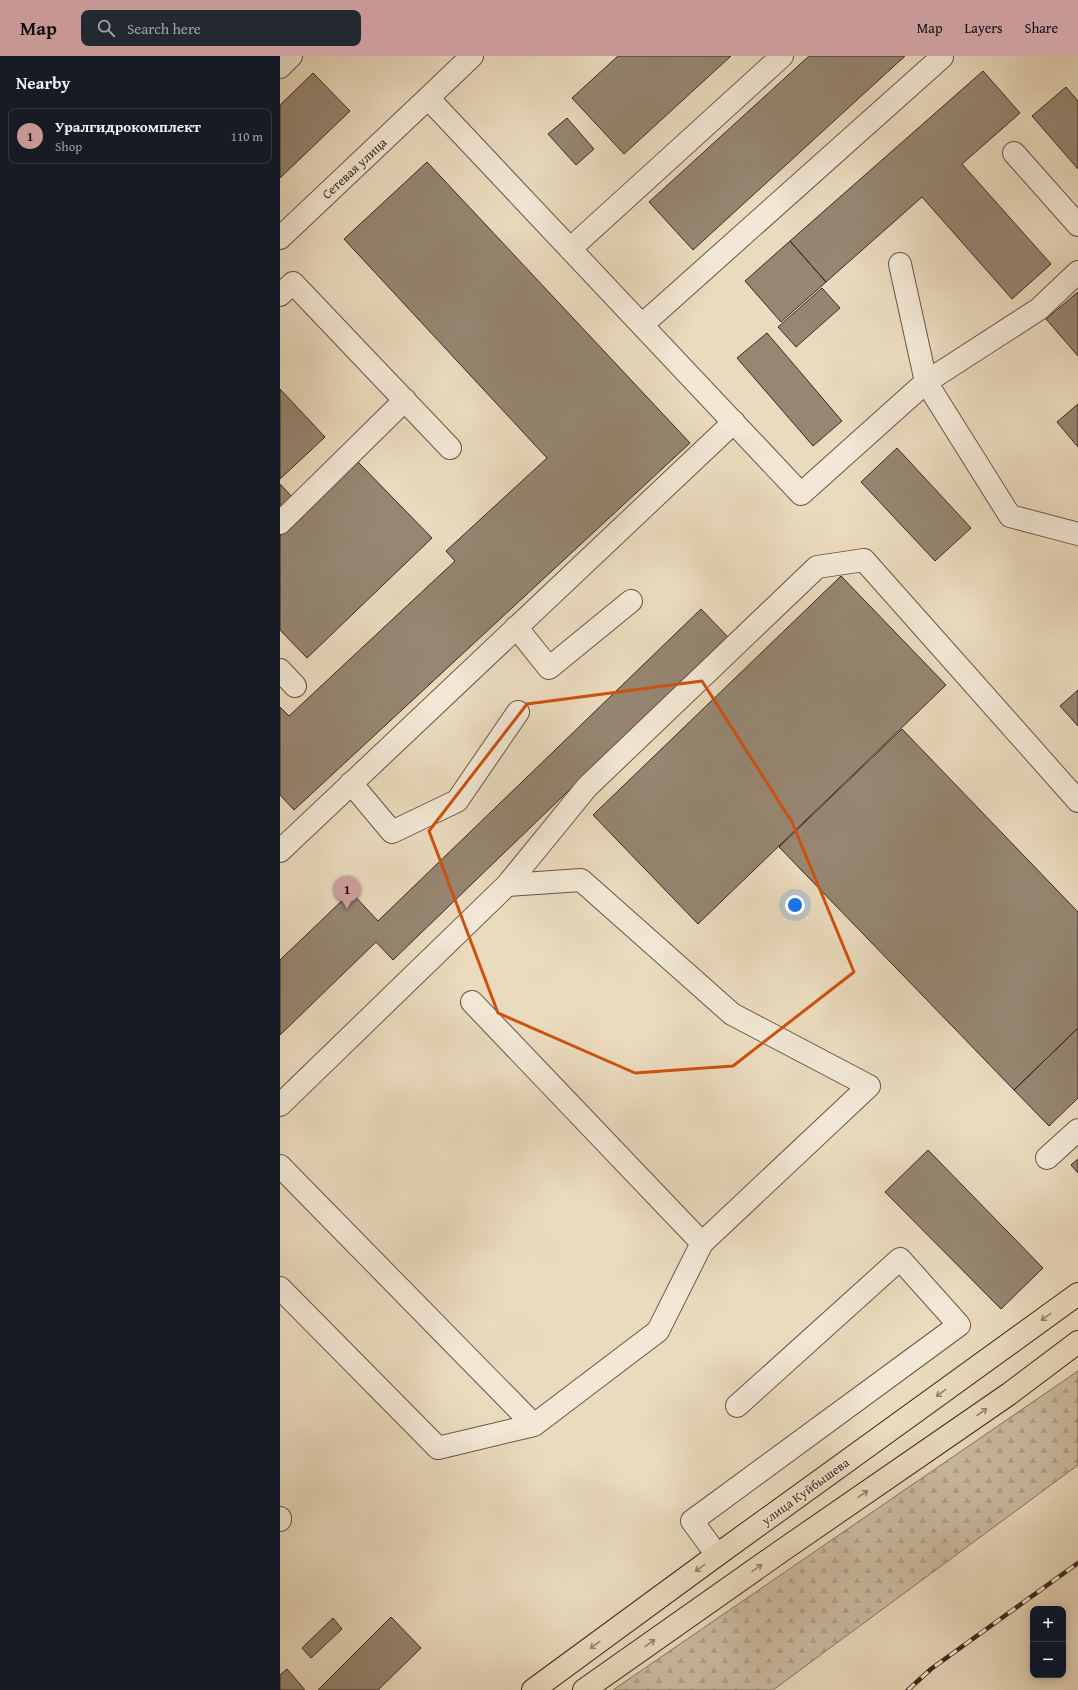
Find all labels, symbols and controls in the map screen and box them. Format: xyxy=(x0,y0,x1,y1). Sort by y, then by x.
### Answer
search box xyxy=(81,10,361,46)
text: Map xyxy=(20,14,57,42)
icon: search xyxy=(95,17,117,39)
text: Search here xyxy=(127,18,201,39)
text: Map xyxy=(917,18,943,38)
text: Layers xyxy=(965,18,1003,38)
text: Share xyxy=(1025,18,1058,38)
text: Nearby xyxy=(16,70,70,95)
text: Уралгидрокомплект xyxy=(55,116,201,137)
text: 1 xyxy=(27,127,33,146)
text: 110 m xyxy=(231,127,263,146)
street label: Сетевая улица xyxy=(318,133,392,203)
text: Shop xyxy=(55,137,82,156)
pin: 1 xyxy=(334,876,360,909)
your location xyxy=(785,895,805,915)
one-way arrow xyxy=(1041,1313,1052,1321)
one-way arrow xyxy=(936,1389,947,1397)
one-way arrow xyxy=(976,1408,987,1416)
street label: улица Куйбышева xyxy=(757,1453,854,1530)
one-way arrow xyxy=(858,1490,869,1498)
one-way arrow xyxy=(694,1564,705,1572)
one-way arrow xyxy=(751,1564,762,1572)
map controls xyxy=(1030,1606,1066,1678)
button: + xyxy=(1030,1606,1066,1642)
one-way arrow xyxy=(645,1639,656,1647)
one-way arrow xyxy=(589,1641,600,1649)
button: − xyxy=(1030,1642,1066,1678)

